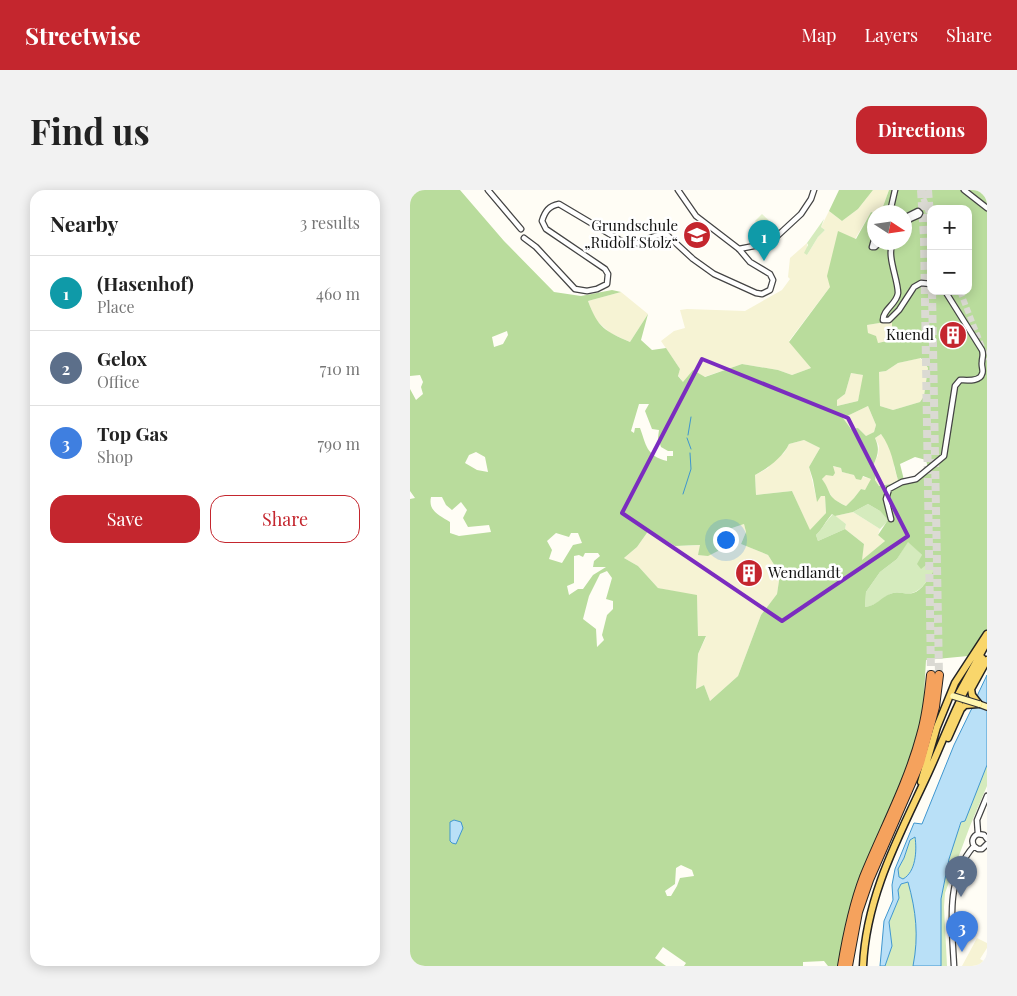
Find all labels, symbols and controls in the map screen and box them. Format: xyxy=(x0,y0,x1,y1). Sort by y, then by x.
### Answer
text: Streetwise xyxy=(25,19,141,51)
text: Map xyxy=(801,23,836,47)
text: Layers xyxy=(864,23,918,47)
text: Share xyxy=(946,23,992,47)
button: Directions xyxy=(856,106,987,154)
text: Find us xyxy=(30,107,150,154)
north arrow xyxy=(867,205,912,250)
map controls xyxy=(927,205,972,295)
button: + xyxy=(927,205,972,250)
text: Nearby xyxy=(50,209,119,237)
text: 3 results xyxy=(300,212,360,233)
place label: Grundschule „Rudolf Stolz“ xyxy=(584,215,678,252)
school or university icon: Grundschule „Rudolf Stolz“ xyxy=(682,220,712,250)
pin: 1 xyxy=(748,220,780,261)
button: − xyxy=(927,250,972,295)
text: (Hasenhof) xyxy=(97,270,194,296)
text: 1 xyxy=(63,283,69,304)
text: 460 m xyxy=(316,283,360,304)
text: Place xyxy=(97,296,135,317)
building icon: Kuendl xyxy=(938,320,968,350)
place label: Kuendl xyxy=(886,324,934,344)
text: Gelox xyxy=(97,345,147,371)
text: 2 xyxy=(62,358,70,379)
text: 710 m xyxy=(320,358,360,379)
text: Office xyxy=(97,371,140,392)
text: Top Gas xyxy=(97,420,168,446)
text: 3 xyxy=(62,433,70,454)
text: 790 m xyxy=(318,433,360,454)
text: Shop xyxy=(97,446,133,467)
button: Save xyxy=(50,495,200,543)
button: Share xyxy=(210,495,360,543)
your location xyxy=(713,527,739,553)
building icon: Wendlandt xyxy=(734,558,764,588)
place label: Wendlandt xyxy=(767,562,841,582)
pin: 2 xyxy=(945,856,977,897)
pin: 3 xyxy=(946,911,978,952)

